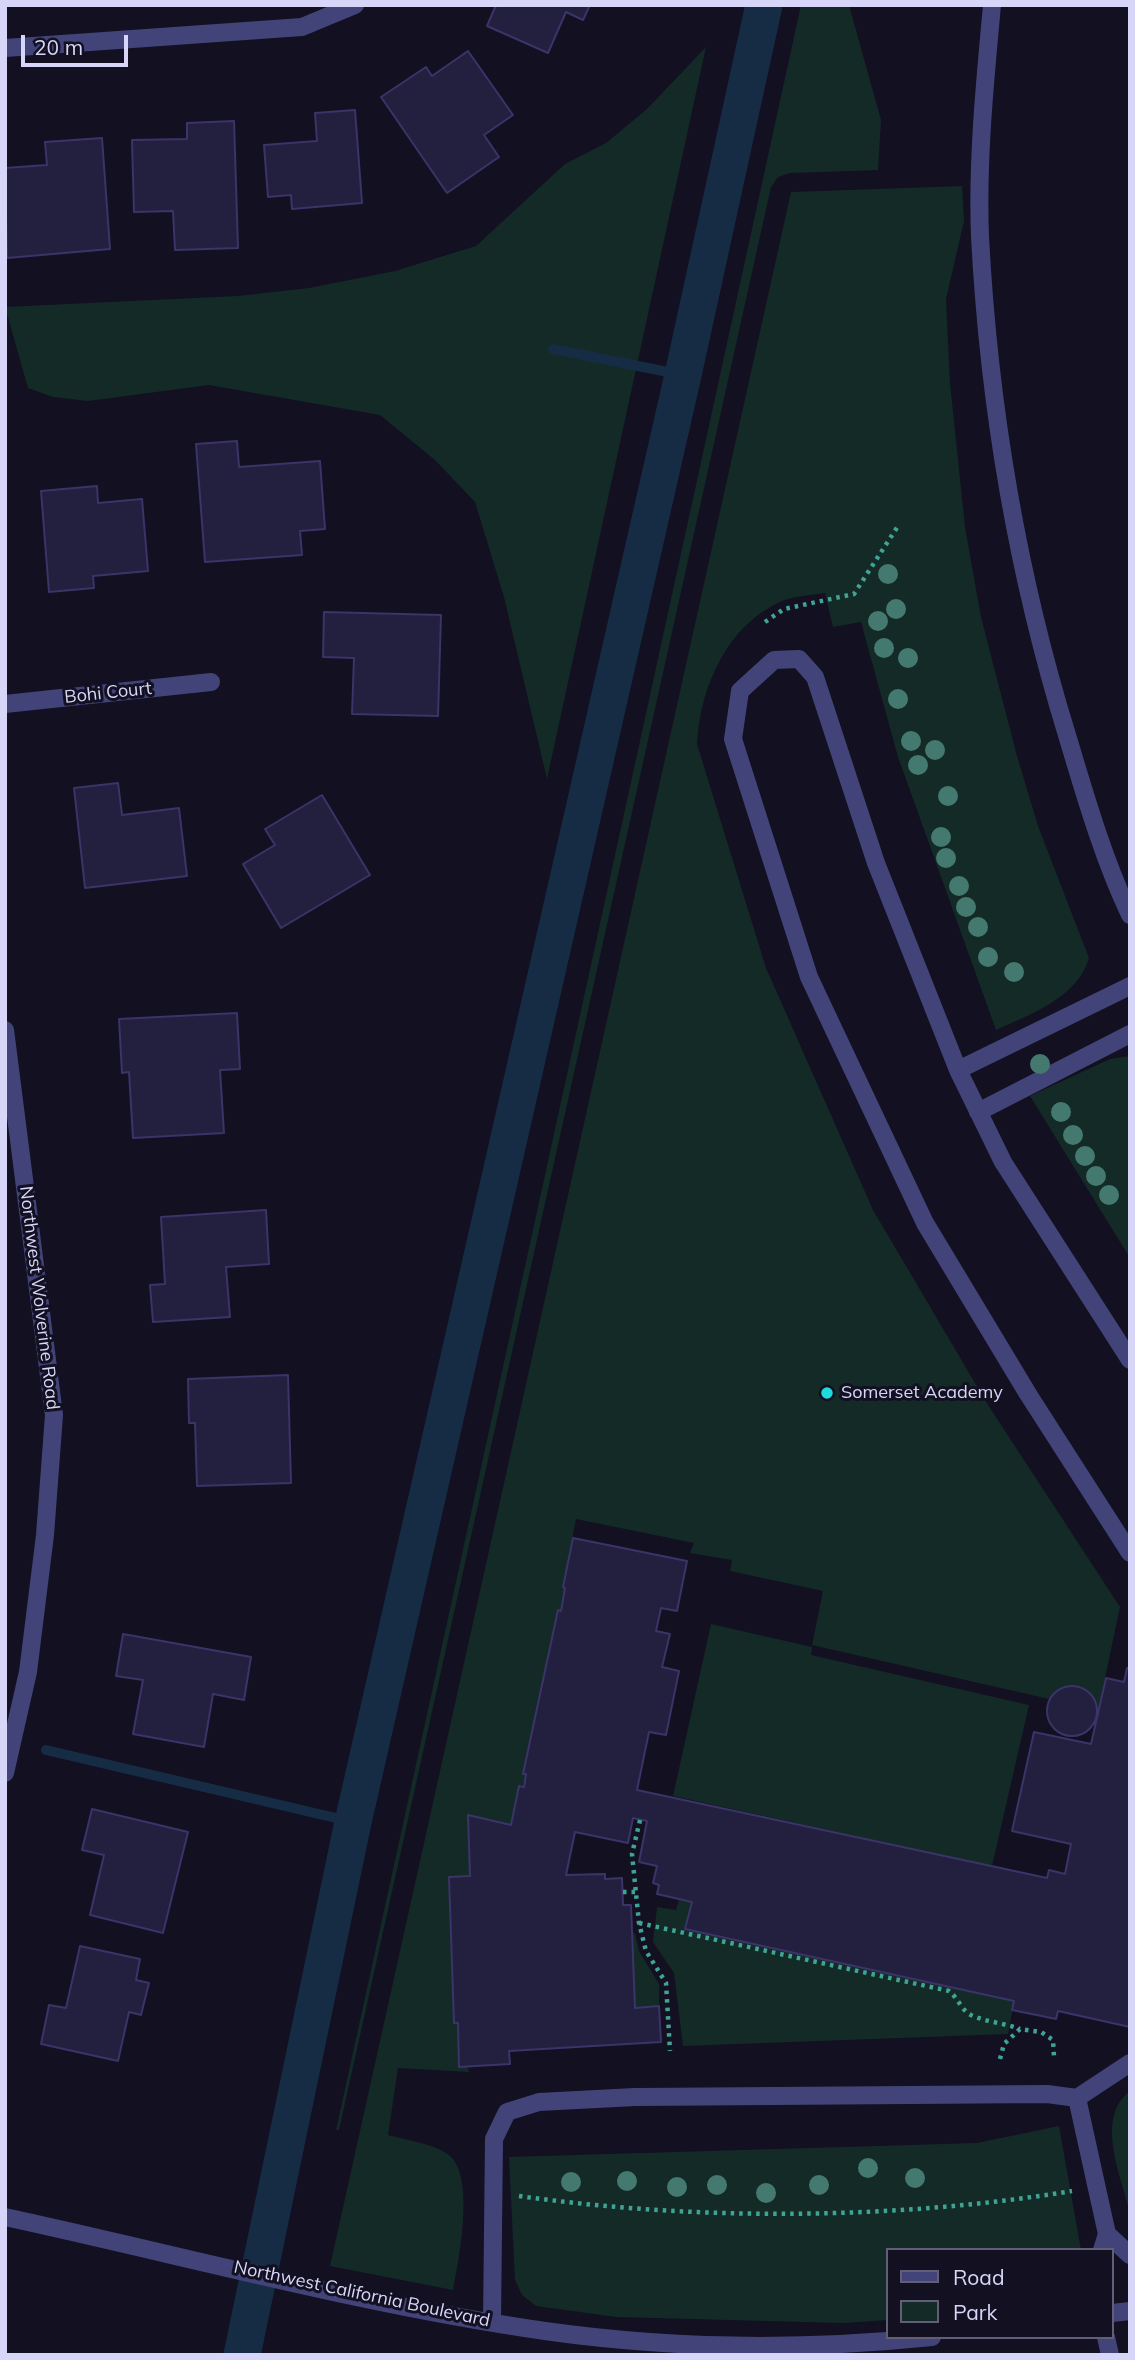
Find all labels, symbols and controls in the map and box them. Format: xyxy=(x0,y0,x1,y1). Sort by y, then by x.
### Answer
scale bar xyxy=(24,21,131,65)
text: 20 m xyxy=(34,34,83,60)
street label: Bohi Court xyxy=(63,678,153,708)
street label: Northwest Wolverine Road xyxy=(15,1185,63,1411)
place label: Somerset Academy xyxy=(841,1382,1003,1404)
marker: Somerset Academy xyxy=(819,1385,835,1401)
legend xyxy=(886,2248,1114,2339)
street label: Northwest California Boulevard xyxy=(232,2256,492,2332)
text: Road xyxy=(953,2264,1004,2290)
text: Park xyxy=(953,2299,997,2325)

